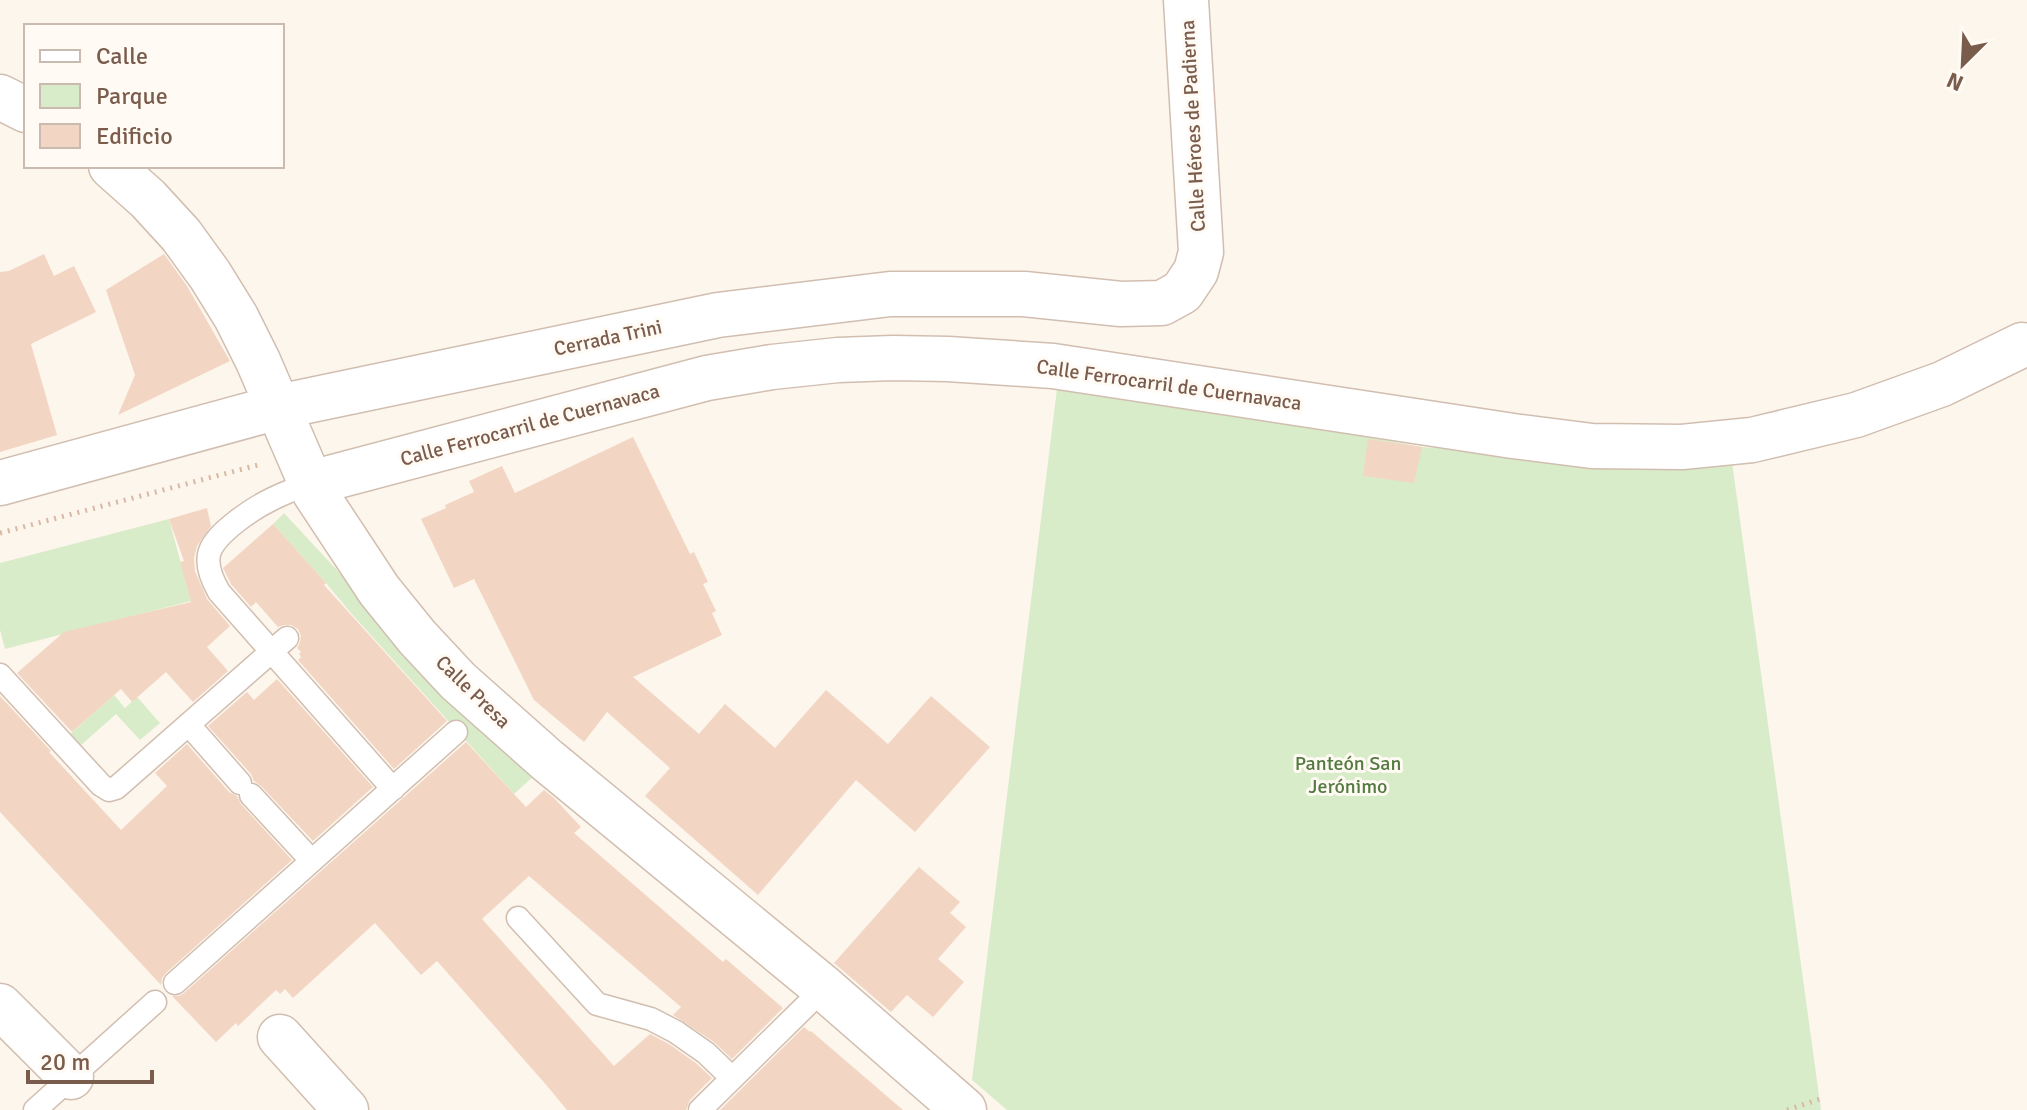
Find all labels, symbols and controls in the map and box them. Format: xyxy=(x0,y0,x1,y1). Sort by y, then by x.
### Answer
street label: Calle Héroes de Padierna xyxy=(1175,19,1211,233)
legend xyxy=(24,24,284,168)
north arrow xyxy=(1923,24,2003,104)
text: Calle xyxy=(96,41,148,71)
text: N xyxy=(1943,66,1968,97)
text: Parque xyxy=(96,81,168,111)
text: Edificio xyxy=(96,121,173,151)
street label: Cerrada Trini xyxy=(552,314,664,362)
street label: Calle Ferrocarril de Cuernavaca xyxy=(1035,354,1303,416)
street label: Calle Ferrocarril de Cuernavaca xyxy=(398,378,662,472)
street label: Calle Presa xyxy=(430,650,516,734)
park label: Panteón San Jerónimo xyxy=(1295,751,1401,799)
scale bar xyxy=(28,1034,152,1084)
text: 20 m xyxy=(40,1047,90,1077)

